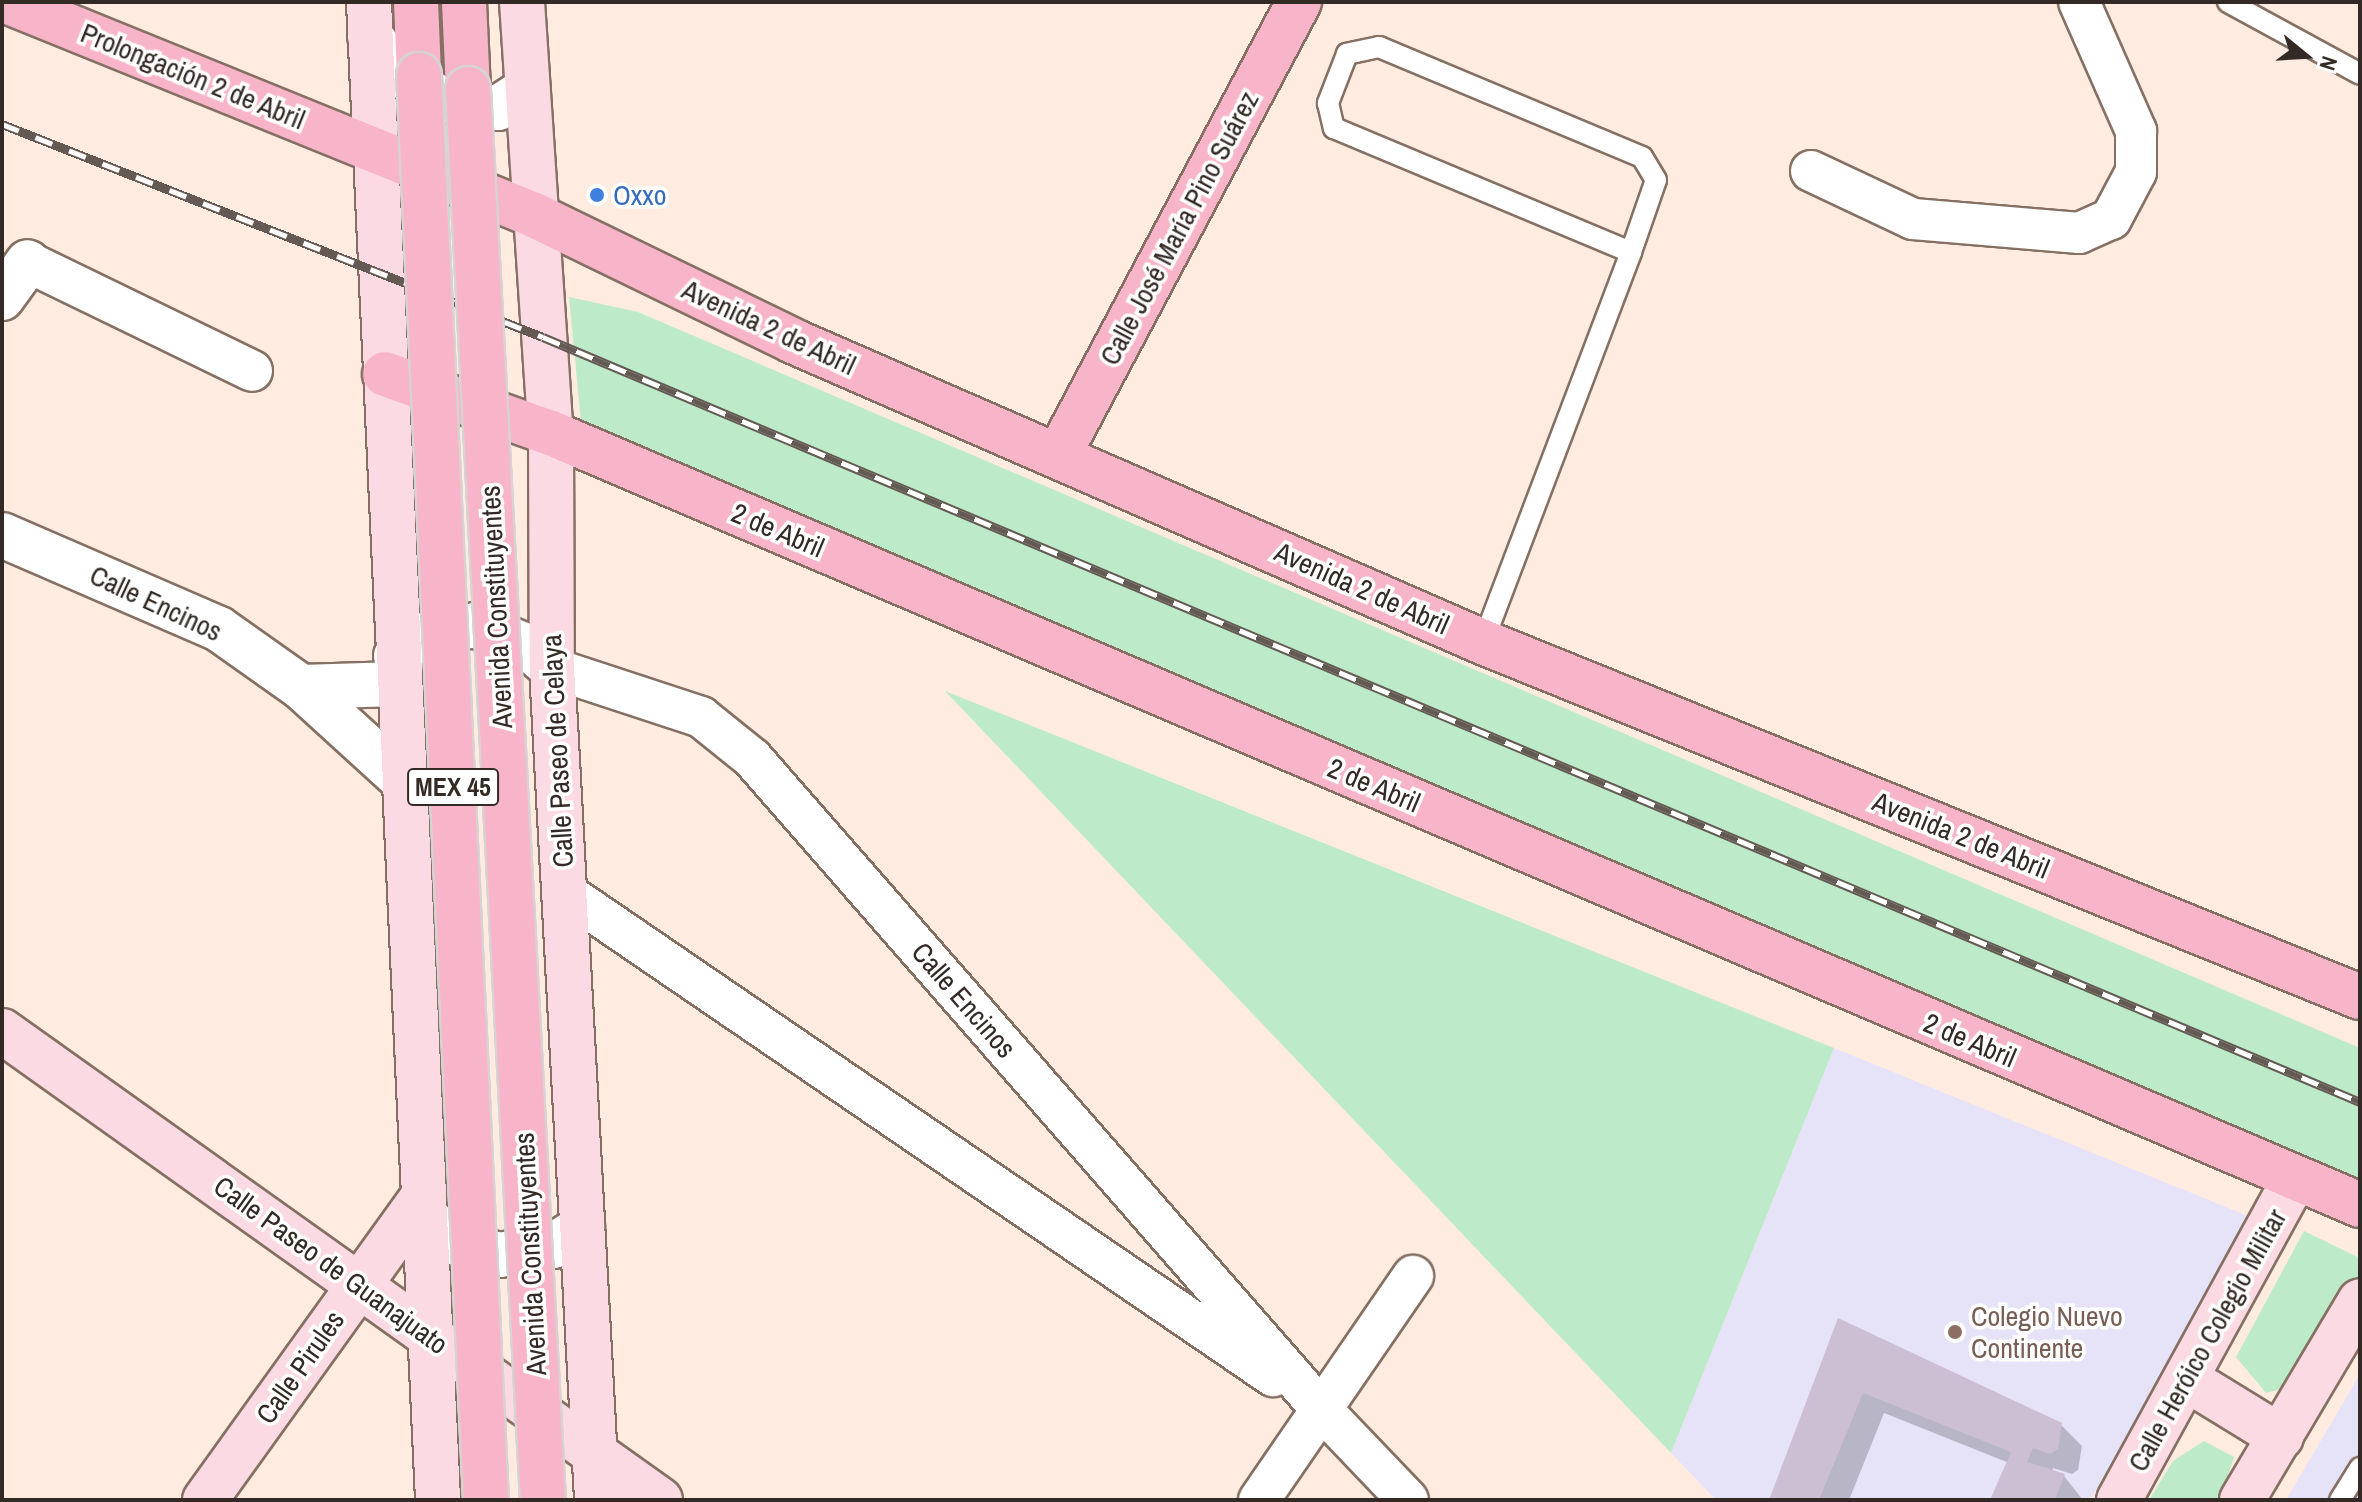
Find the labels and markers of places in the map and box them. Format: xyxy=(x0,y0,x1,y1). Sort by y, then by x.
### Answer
place label: Oxxo xyxy=(613,178,667,212)
marker: Oxxo xyxy=(588,186,606,204)
place label: Colegio Nuevo Continente xyxy=(1971,1299,2123,1365)
marker: Colegio Nuevo Continente xyxy=(1946,1323,1964,1341)

